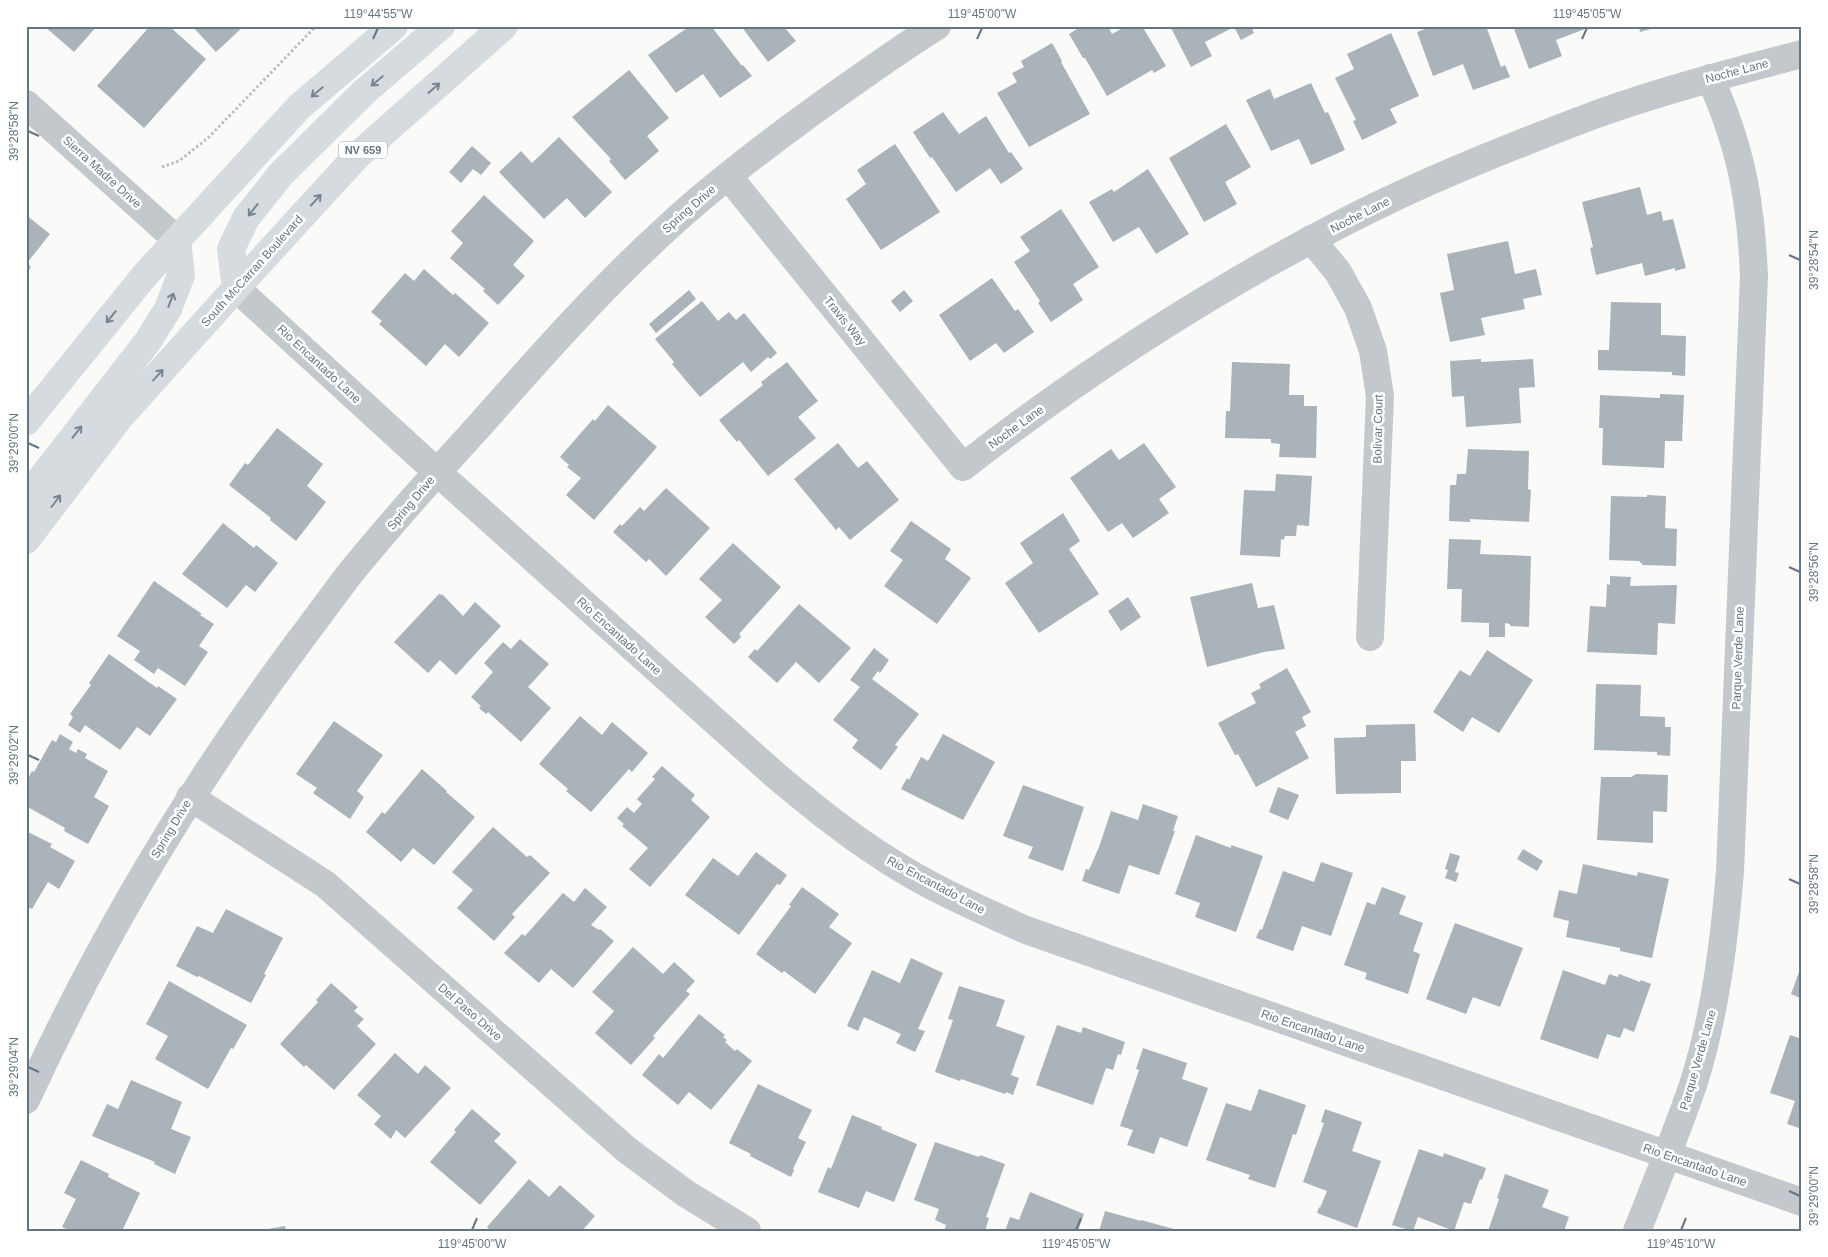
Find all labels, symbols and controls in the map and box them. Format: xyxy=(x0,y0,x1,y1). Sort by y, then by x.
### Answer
text: 119°44'55"W xyxy=(344,7,413,21)
text: 119°45'00"W xyxy=(948,7,1017,21)
text: 119°45'05"W xyxy=(1553,7,1622,21)
street label: Noche Lane xyxy=(1704,56,1770,86)
one-way arrow xyxy=(371,75,384,86)
one-way arrow xyxy=(427,83,440,94)
one-way arrow xyxy=(311,86,324,97)
text: 39°28'58"N xyxy=(7,101,21,161)
street label: Sierra Madre Drive xyxy=(60,133,144,211)
road number: NV 659 xyxy=(339,142,387,158)
street label: Spring Drive xyxy=(659,182,719,236)
one-way arrow xyxy=(310,194,322,207)
street label: Noche Lane xyxy=(1328,194,1392,236)
one-way arrow xyxy=(247,203,258,216)
street label: South McCarran Boulevard xyxy=(198,213,306,329)
text: 39°28'54"N xyxy=(1807,230,1821,290)
one-way arrow xyxy=(167,293,176,308)
street label: Travis Way xyxy=(821,294,869,348)
one-way arrow xyxy=(106,310,117,323)
street label: Rio Encantado Lane xyxy=(274,322,364,406)
one-way arrow xyxy=(152,368,164,381)
street label: Bolivar Court xyxy=(1370,394,1386,464)
street label: Noche Lane xyxy=(986,402,1047,452)
text: 39°29'00"N xyxy=(7,413,21,473)
one-way arrow xyxy=(72,426,83,439)
street label: Spring Drive xyxy=(384,473,438,533)
one-way arrow xyxy=(51,494,61,508)
text: 39°28'56"N xyxy=(1807,542,1821,602)
street label: Rio Encantado Lane xyxy=(574,594,664,678)
street label: Parque Verde Lane xyxy=(1729,606,1747,710)
text: 39°29'02"N xyxy=(7,725,21,785)
street label: Spring Drive xyxy=(148,797,194,861)
street label: Rio Encantado Lane xyxy=(885,853,988,917)
text: 39°28'58"N xyxy=(1807,854,1821,914)
street label: Del Paso Drive xyxy=(435,980,505,1044)
street label: Rio Encantado Lane xyxy=(1259,1007,1367,1055)
street label: Parque Verde Lane xyxy=(1677,1008,1719,1112)
text: 39°29'04"N xyxy=(7,1037,21,1097)
street label: Rio Encantado Lane xyxy=(1641,1141,1749,1189)
text: 39°29'00"N xyxy=(1807,1166,1821,1226)
text: 119°45'00"W xyxy=(438,1237,507,1251)
text: 119°45'05"W xyxy=(1042,1237,1111,1251)
text: 119°45'10"W xyxy=(1647,1237,1716,1251)

